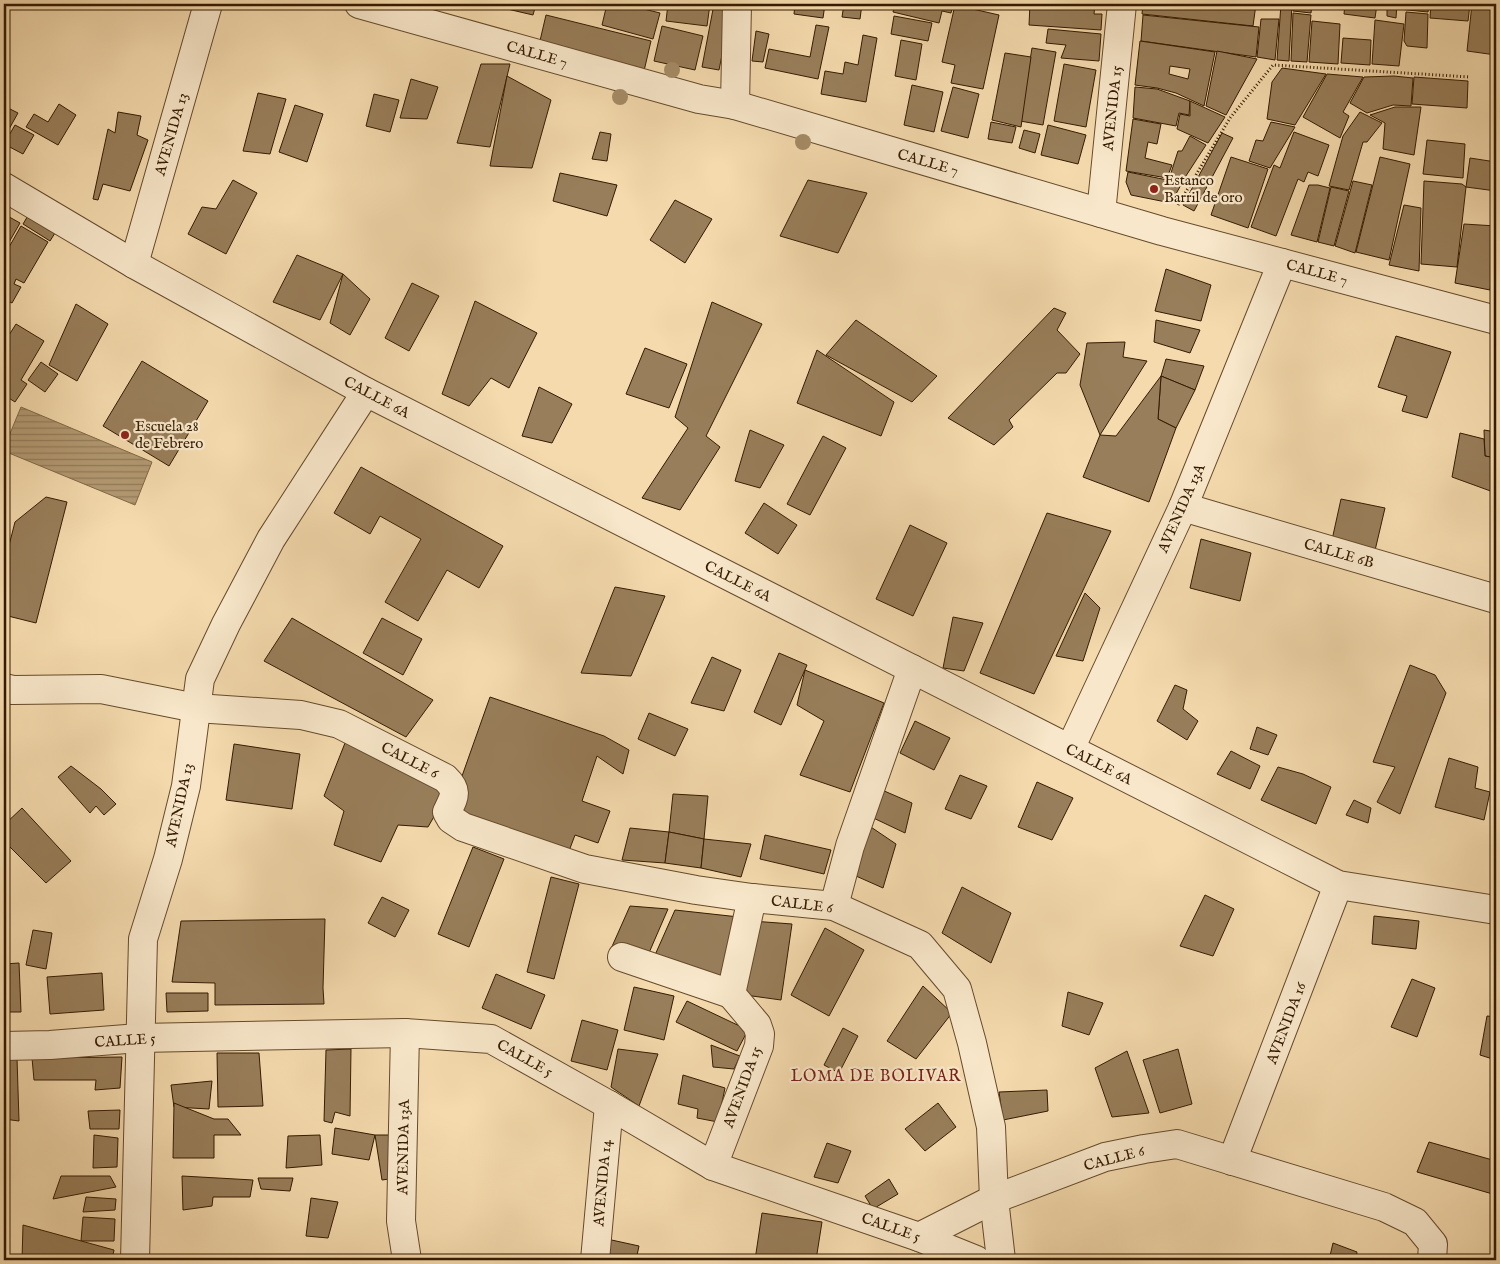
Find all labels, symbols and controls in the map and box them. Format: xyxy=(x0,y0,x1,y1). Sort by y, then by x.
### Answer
street label: CALLE 7 xyxy=(504,37,570,72)
street label: AVENIDA 15 xyxy=(1098,64,1126,152)
street label: AVENIDA 13 xyxy=(150,90,192,179)
street label: CALLE 7 xyxy=(895,145,961,180)
place label: Estanco Barril de oro xyxy=(1164,171,1243,207)
marker: Estanco Barril de oro xyxy=(1148,183,1160,195)
street label: CALLE 7 xyxy=(1284,255,1350,290)
street label: CALLE 6A xyxy=(340,372,414,423)
place label: Escuela 28 de Febrero xyxy=(135,417,203,453)
marker: Escuela 28 de Febrero xyxy=(119,429,131,441)
street label: AVENIDA 13A xyxy=(1153,460,1210,557)
street label: CALLE 6B xyxy=(1302,534,1376,573)
street label: CALLE 6A xyxy=(701,557,775,607)
street label: CALLE 6 xyxy=(378,738,442,783)
street label: CALLE 6A xyxy=(1062,740,1136,790)
street label: AVENIDA 13 xyxy=(161,761,198,850)
street label: CALLE 6 xyxy=(770,891,835,918)
street label: AVENIDA 16 xyxy=(1262,979,1311,1068)
street label: CALLE 5 xyxy=(94,1029,157,1052)
street label: CALLE 5 xyxy=(493,1035,557,1082)
street label: AVENIDA 15 xyxy=(719,1043,766,1131)
district label: LOMA DE BOLIVAR xyxy=(791,1067,961,1087)
street label: AVENIDA 13A xyxy=(393,1098,414,1196)
street label: AVENIDA 14 xyxy=(589,1138,616,1228)
street label: CALLE 6 xyxy=(1082,1141,1147,1176)
street label: CALLE 5 xyxy=(859,1209,923,1247)

